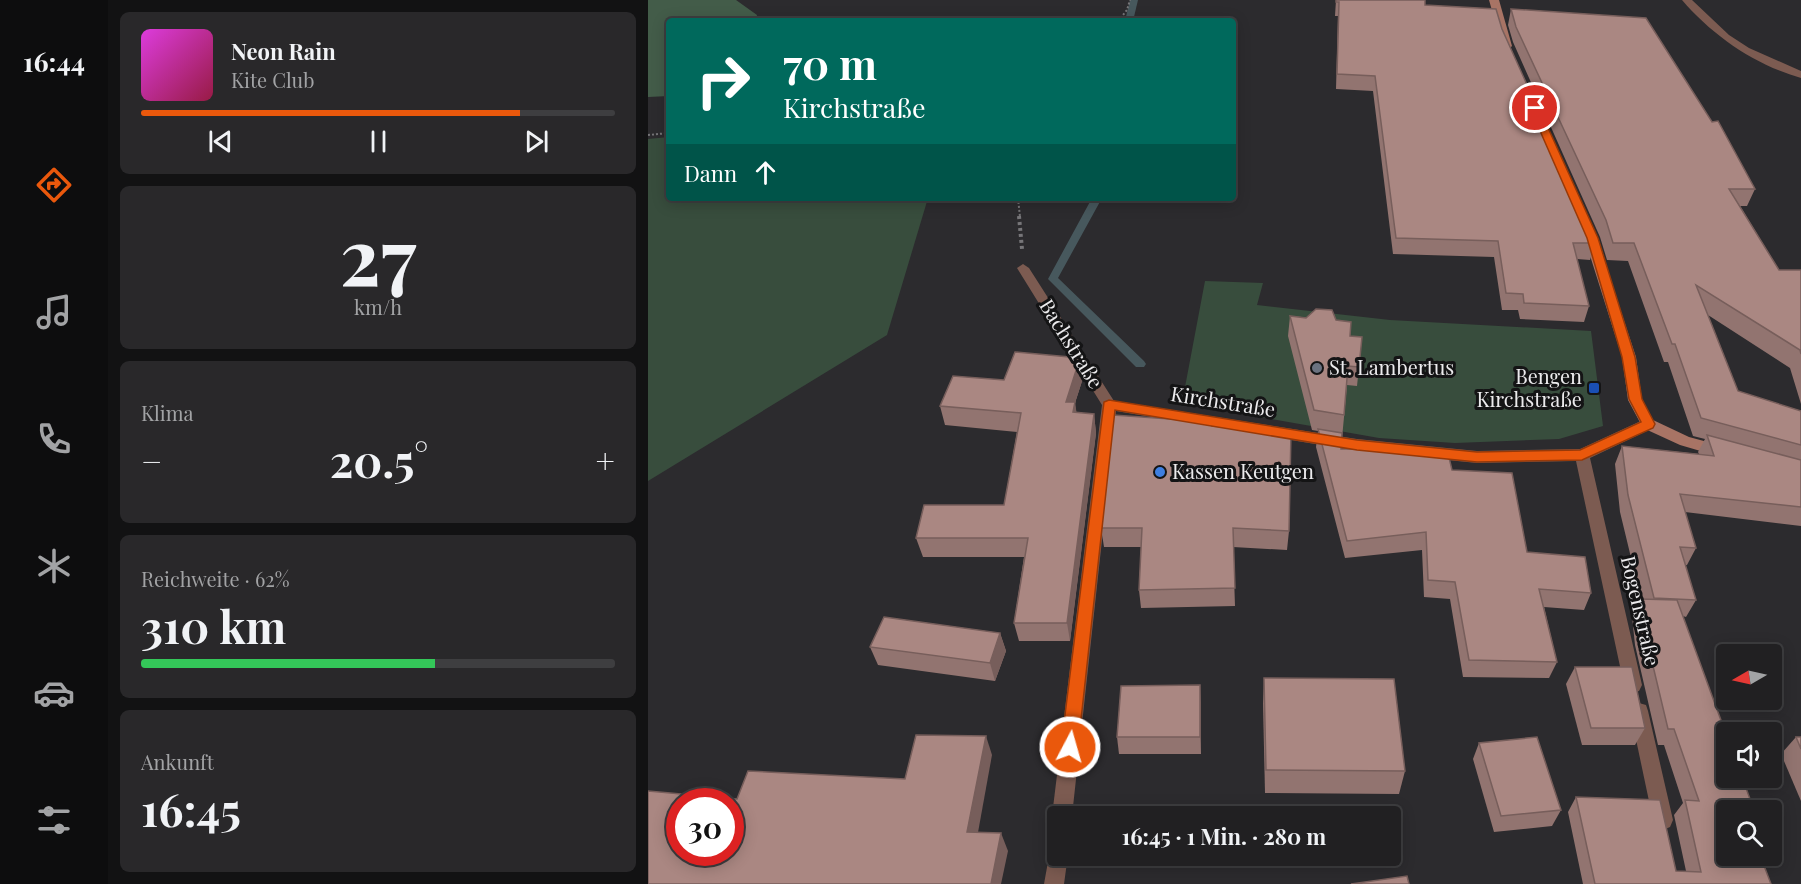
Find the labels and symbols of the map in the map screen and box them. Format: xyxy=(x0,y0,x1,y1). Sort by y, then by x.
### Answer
pin xyxy=(1509,82,1560,133)
street label: Bachstraße xyxy=(1034,293,1110,393)
place label: St. Lambertus xyxy=(1329,353,1454,380)
marker: St. Lambertus xyxy=(1310,361,1324,375)
place label: Bengen Kirchstraße xyxy=(1476,362,1582,412)
street label: Kirchstraße xyxy=(1169,379,1278,422)
marker: Bengen Kirchstraße xyxy=(1587,381,1601,395)
place label: Kassen Keutgen xyxy=(1172,457,1314,484)
marker: Kassen Keutgen xyxy=(1153,465,1167,479)
street label: Bogenstraße xyxy=(1616,553,1667,669)
north arrow xyxy=(1716,644,1782,710)
position arrow xyxy=(1038,715,1102,779)
speed limit sign: 30 xyxy=(666,788,744,866)

